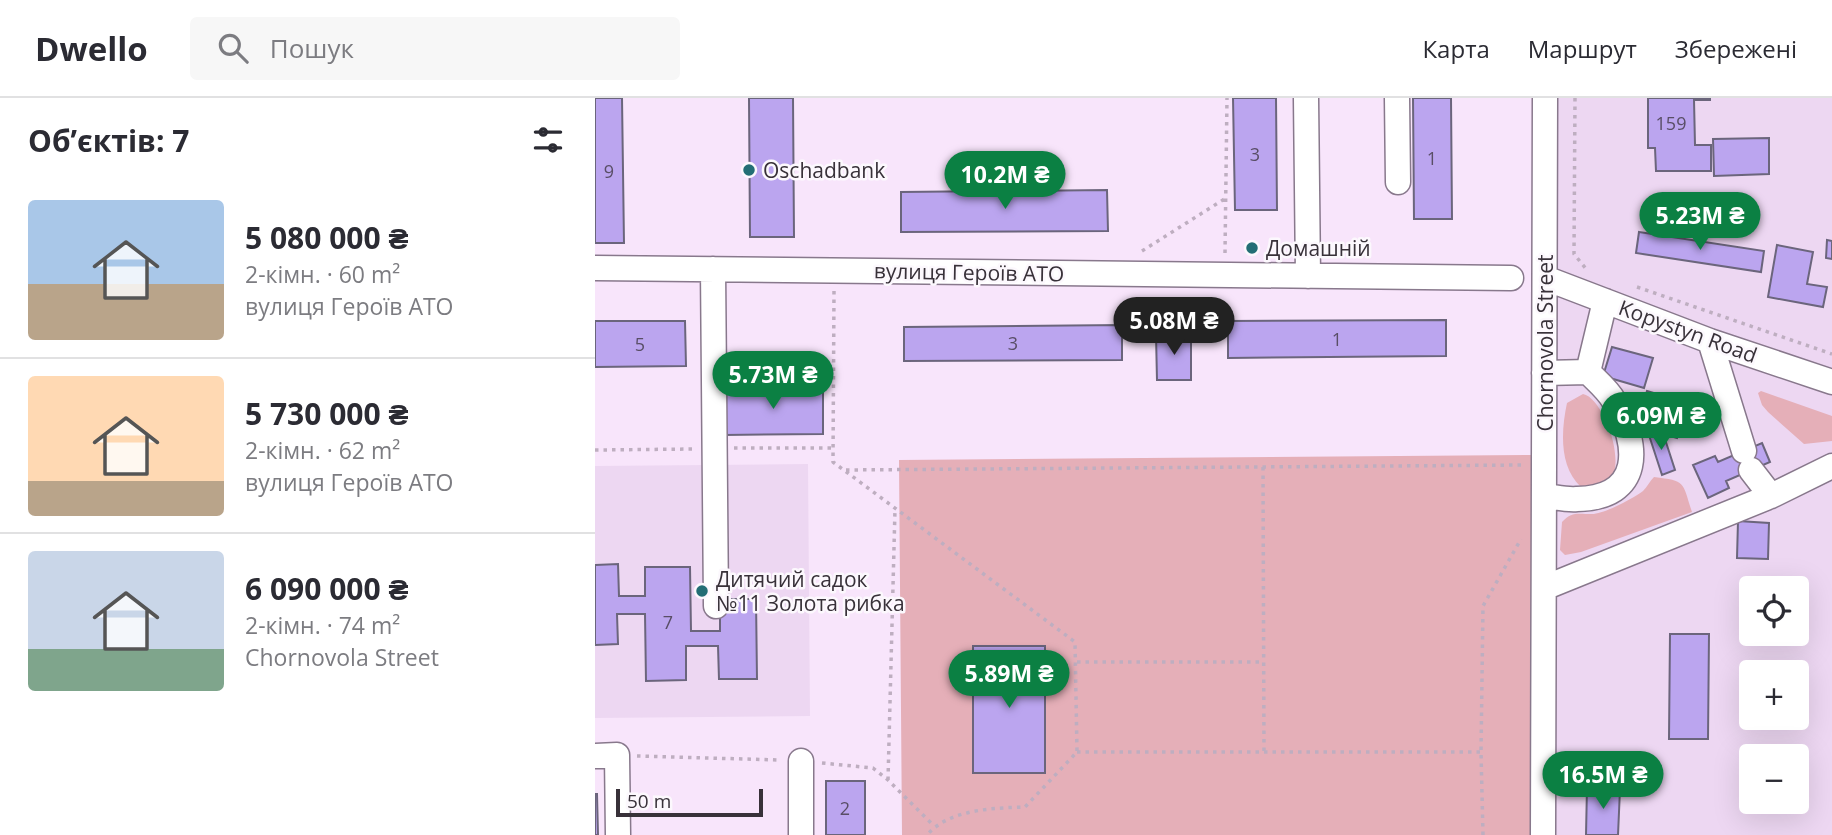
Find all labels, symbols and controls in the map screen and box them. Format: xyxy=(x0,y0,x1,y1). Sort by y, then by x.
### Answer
search box xyxy=(190,17,680,80)
text: Dwello xyxy=(35,26,148,71)
icon: search xyxy=(214,29,252,67)
text: Пошук xyxy=(270,30,354,66)
text: Карта xyxy=(1422,32,1490,65)
text: Маршрут xyxy=(1528,32,1637,65)
text: Збережені xyxy=(1675,32,1797,65)
house number: 159 xyxy=(1656,111,1686,135)
text: Об’єктів: 7 xyxy=(28,120,189,161)
icon: filters xyxy=(529,121,567,159)
house number: 3 xyxy=(1250,142,1260,166)
house number: 1 xyxy=(1427,146,1437,170)
pin: 10.2M ₴ xyxy=(940,152,1070,211)
place label: Oschadbank xyxy=(763,156,885,184)
text: 10.2M ₴ xyxy=(960,158,1050,190)
house number: 9 xyxy=(604,159,614,183)
marker: Oschadbank xyxy=(741,162,757,178)
pin: 5.23M ₴ xyxy=(1635,192,1765,252)
text: 5.23M ₴ xyxy=(1655,199,1745,231)
text: 5 080 000 ₴ xyxy=(245,217,408,258)
icon: home xyxy=(84,228,168,312)
place label: Домашній xyxy=(1266,234,1371,262)
marker: Домашній xyxy=(1244,240,1260,256)
street label: Chornovola Street xyxy=(1531,254,1559,432)
street label: вулиця Героїв АТО xyxy=(874,256,1064,288)
text: 2-кімн. · 60 m² xyxy=(245,258,400,290)
text: вулиця Героїв АТО xyxy=(245,290,454,322)
street label: Kopystyn Road xyxy=(1615,293,1761,369)
pin: 5.08M ₴ xyxy=(1109,298,1239,357)
text: 5.08M ₴ xyxy=(1129,304,1219,336)
house number: 1 xyxy=(1332,327,1342,351)
house number: 3 xyxy=(1008,331,1018,355)
house number: 5 xyxy=(635,332,645,356)
pin: 5.73M ₴ xyxy=(708,352,838,411)
text: 5.73M ₴ xyxy=(728,358,818,390)
pin: 6.09M ₴ xyxy=(1596,392,1726,452)
text: 5 730 000 ₴ xyxy=(245,393,408,434)
text: 6.09M ₴ xyxy=(1616,399,1706,431)
icon: home xyxy=(84,404,168,488)
text: 2-кімн. · 62 m² xyxy=(245,434,400,466)
text: вулиця Героїв АТО xyxy=(245,466,454,498)
place label: Дитячий садок №11 Золота рибка xyxy=(716,565,905,617)
text: 6 090 000 ₴ xyxy=(245,568,408,609)
map controls xyxy=(1739,576,1809,814)
button: locate xyxy=(1739,576,1809,646)
icon: home xyxy=(84,579,168,663)
marker: Дитячий садок №11 Золота рибка xyxy=(694,583,710,599)
text: 2-кімн. · 74 m² xyxy=(245,609,400,641)
house number: 7 xyxy=(663,610,673,634)
text: Chornovola Street xyxy=(245,641,439,673)
pin: 5.89M ₴ xyxy=(944,650,1074,710)
text: 5.89M ₴ xyxy=(964,657,1054,689)
button: + xyxy=(1739,660,1809,730)
button: − xyxy=(1739,744,1809,814)
pin: 16.5M ₴ xyxy=(1538,752,1668,811)
text: 16.5M ₴ xyxy=(1558,758,1648,790)
scale bar xyxy=(616,786,763,818)
text: 50 m xyxy=(627,788,671,814)
house number: 2 xyxy=(840,796,850,820)

